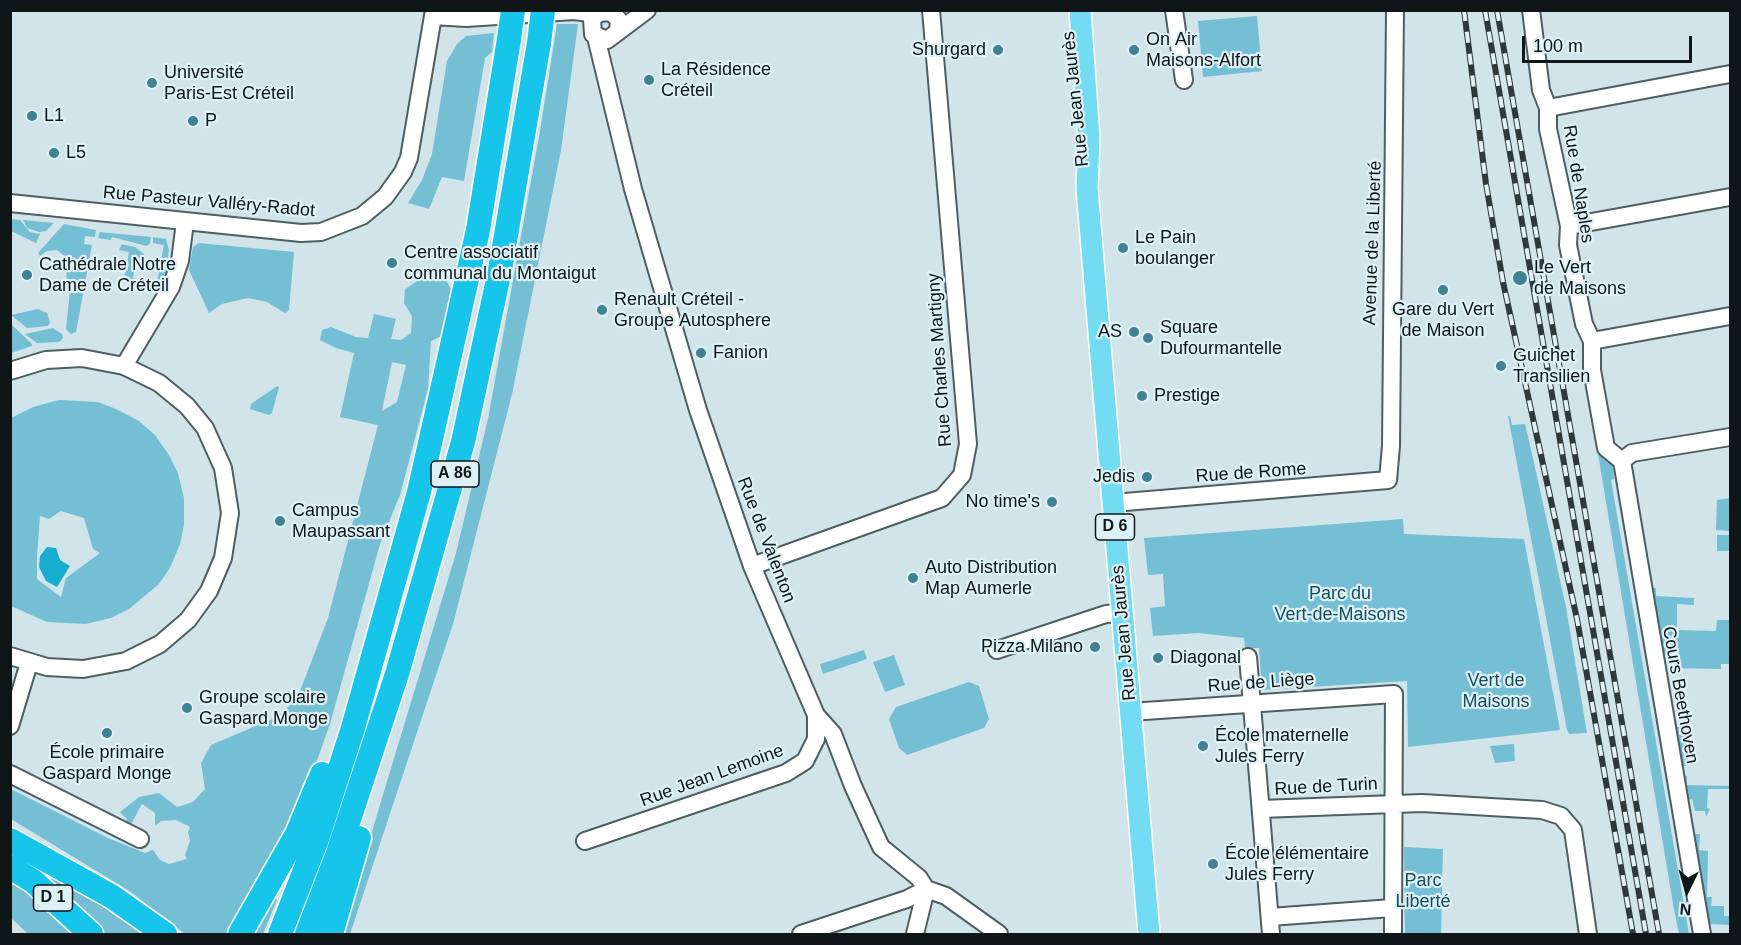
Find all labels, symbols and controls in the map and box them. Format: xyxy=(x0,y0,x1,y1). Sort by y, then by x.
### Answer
scale bar xyxy=(1525,24,1694,62)
place label: On Air Maisons-Alfort xyxy=(1146,29,1261,72)
street label: Rue Jean Jaurès xyxy=(1058,30,1094,168)
text: 100 m xyxy=(1533,36,1583,56)
place label: Shurgard xyxy=(912,39,986,61)
marker: Shurgard xyxy=(991,43,1005,57)
marker: On Air Maisons-Alfort xyxy=(1127,43,1141,57)
place label: La Résidence Créteil xyxy=(661,59,771,101)
place label: Université Paris-Est Créteil xyxy=(164,62,294,104)
marker: La Résidence Créteil xyxy=(642,73,656,87)
marker: Université Paris-Est Créteil xyxy=(145,76,159,90)
place label: L1 xyxy=(44,105,64,127)
marker: L1 xyxy=(25,109,39,123)
place label: P xyxy=(205,110,217,132)
marker: P xyxy=(186,114,200,128)
street label: Rue de Naples xyxy=(1558,124,1598,244)
place label: L5 xyxy=(66,142,86,164)
marker: L5 xyxy=(47,146,61,160)
street label: Avenue de la Liberté xyxy=(1359,160,1387,326)
street label: Rue Pasteur Valléry-Radot xyxy=(102,182,316,222)
place label: Le Pain boulanger xyxy=(1135,227,1215,270)
marker: Le Pain boulanger xyxy=(1116,241,1130,255)
place label: Centre associatif communal du Montaigut xyxy=(404,242,596,284)
place label: Cathédrale Notre Dame de Créteil xyxy=(39,254,176,296)
marker: Centre associatif communal du Montaigut xyxy=(385,256,399,270)
place label: Le Vert de Maisons xyxy=(1534,257,1626,300)
marker: Cathédrale Notre Dame de Créteil xyxy=(20,268,34,282)
marker: Le Vert de Maisons xyxy=(1511,269,1529,287)
street label: Rue Charles Martigny xyxy=(923,272,957,448)
marker: Gare du Vert de Maison xyxy=(1436,283,1450,297)
place label: Renault Créteil - Groupe Autosphere xyxy=(614,289,771,332)
place label: Gare du Vert de Maison xyxy=(1392,299,1494,342)
marker: Renault Créteil - Groupe Autosphere xyxy=(595,303,609,317)
place label: Square Dufourmantelle xyxy=(1160,317,1282,360)
place label: AS xyxy=(1098,321,1122,343)
marker: AS xyxy=(1127,325,1141,339)
marker: Square Dufourmantelle xyxy=(1141,331,1155,345)
place label: Fanion xyxy=(713,342,768,364)
place label: Guichet Transilien xyxy=(1513,345,1590,388)
marker: Fanion xyxy=(694,346,708,360)
marker: Guichet Transilien xyxy=(1494,359,1508,373)
place label: Prestige xyxy=(1154,385,1220,407)
marker: Prestige xyxy=(1135,389,1149,403)
street label: Rue de Rome xyxy=(1195,458,1307,488)
road number: A 86 xyxy=(431,461,479,487)
place label: Jedis xyxy=(1093,466,1135,488)
marker: Jedis xyxy=(1140,470,1154,484)
street label: Rue de Valenton xyxy=(732,474,800,606)
place label: No time's xyxy=(966,491,1040,513)
marker: No time's xyxy=(1045,495,1059,509)
place label: Campus Maupassant xyxy=(292,500,390,542)
marker: Campus Maupassant xyxy=(273,514,287,528)
road number: D 6 xyxy=(1096,514,1134,540)
place label: Auto Distribution Map Aumerle xyxy=(925,557,1057,600)
street label: Rue Jean Jaurès xyxy=(1107,564,1141,702)
marker: Auto Distribution Map Aumerle xyxy=(906,571,920,585)
park label: Parc du Vert-de-Maisons xyxy=(1274,583,1406,626)
street label: Cours Beethoven xyxy=(1657,625,1703,765)
place label: Pizza Milano xyxy=(981,636,1083,658)
marker: Pizza Milano xyxy=(1088,640,1102,654)
place label: Diagonal xyxy=(1170,647,1241,669)
marker: Diagonal xyxy=(1151,651,1165,665)
street label: Rue de Liège xyxy=(1207,668,1315,698)
park label: Vert de Maisons xyxy=(1462,670,1530,712)
place label: Groupe scolaire Gaspard Monge xyxy=(199,687,328,730)
marker: Groupe scolaire Gaspard Monge xyxy=(180,701,194,715)
place label: École maternelle Jules Ferry xyxy=(1215,725,1349,768)
marker: École primaire Gaspard Monge xyxy=(100,726,114,740)
marker: École maternelle Jules Ferry xyxy=(1196,739,1210,753)
street label: Rue Jean Lemoine xyxy=(637,740,787,812)
place label: École primaire Gaspard Monge xyxy=(42,742,172,784)
street label: Rue de Turin xyxy=(1274,774,1378,800)
place label: École élémentaire Jules Ferry xyxy=(1225,843,1369,886)
marker: École élémentaire Jules Ferry xyxy=(1206,857,1220,871)
north arrow xyxy=(1657,861,1717,921)
park label: Parc Liberté xyxy=(1395,870,1451,912)
road number: D 1 xyxy=(34,885,72,911)
text: N xyxy=(1679,900,1692,918)

